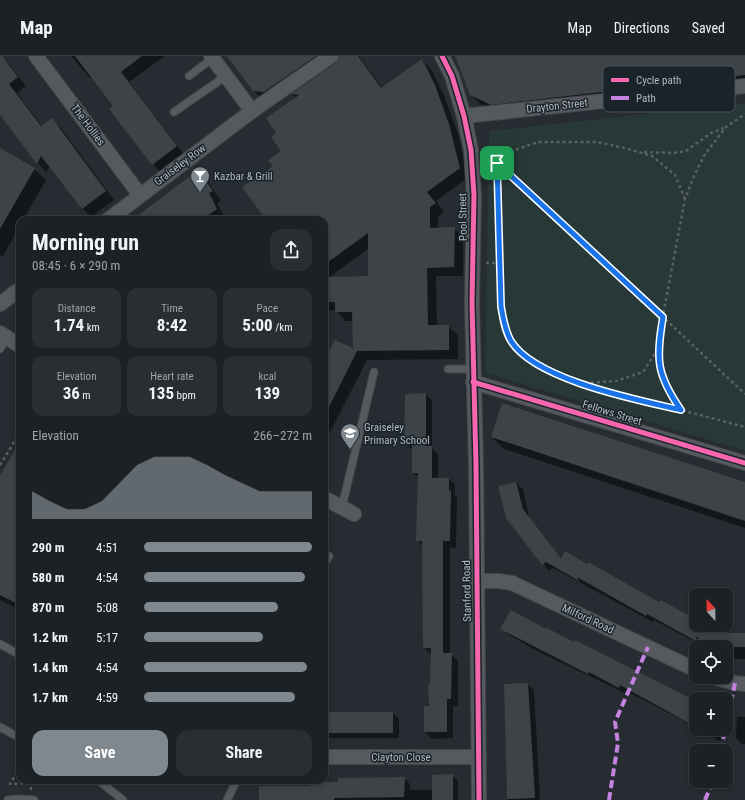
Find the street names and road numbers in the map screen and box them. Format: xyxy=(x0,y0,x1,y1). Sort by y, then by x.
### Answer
street label: Drayton Street xyxy=(526,96,588,116)
street label: The Hollies xyxy=(68,102,108,148)
street label: Graiseley Row xyxy=(152,142,208,188)
street label: Pool Street xyxy=(456,193,470,241)
street label: Fellows Street xyxy=(581,398,643,428)
street label: Stanford Road xyxy=(460,560,474,622)
street label: Milford Road xyxy=(560,601,616,637)
street label: Clayton Close xyxy=(371,751,431,764)

